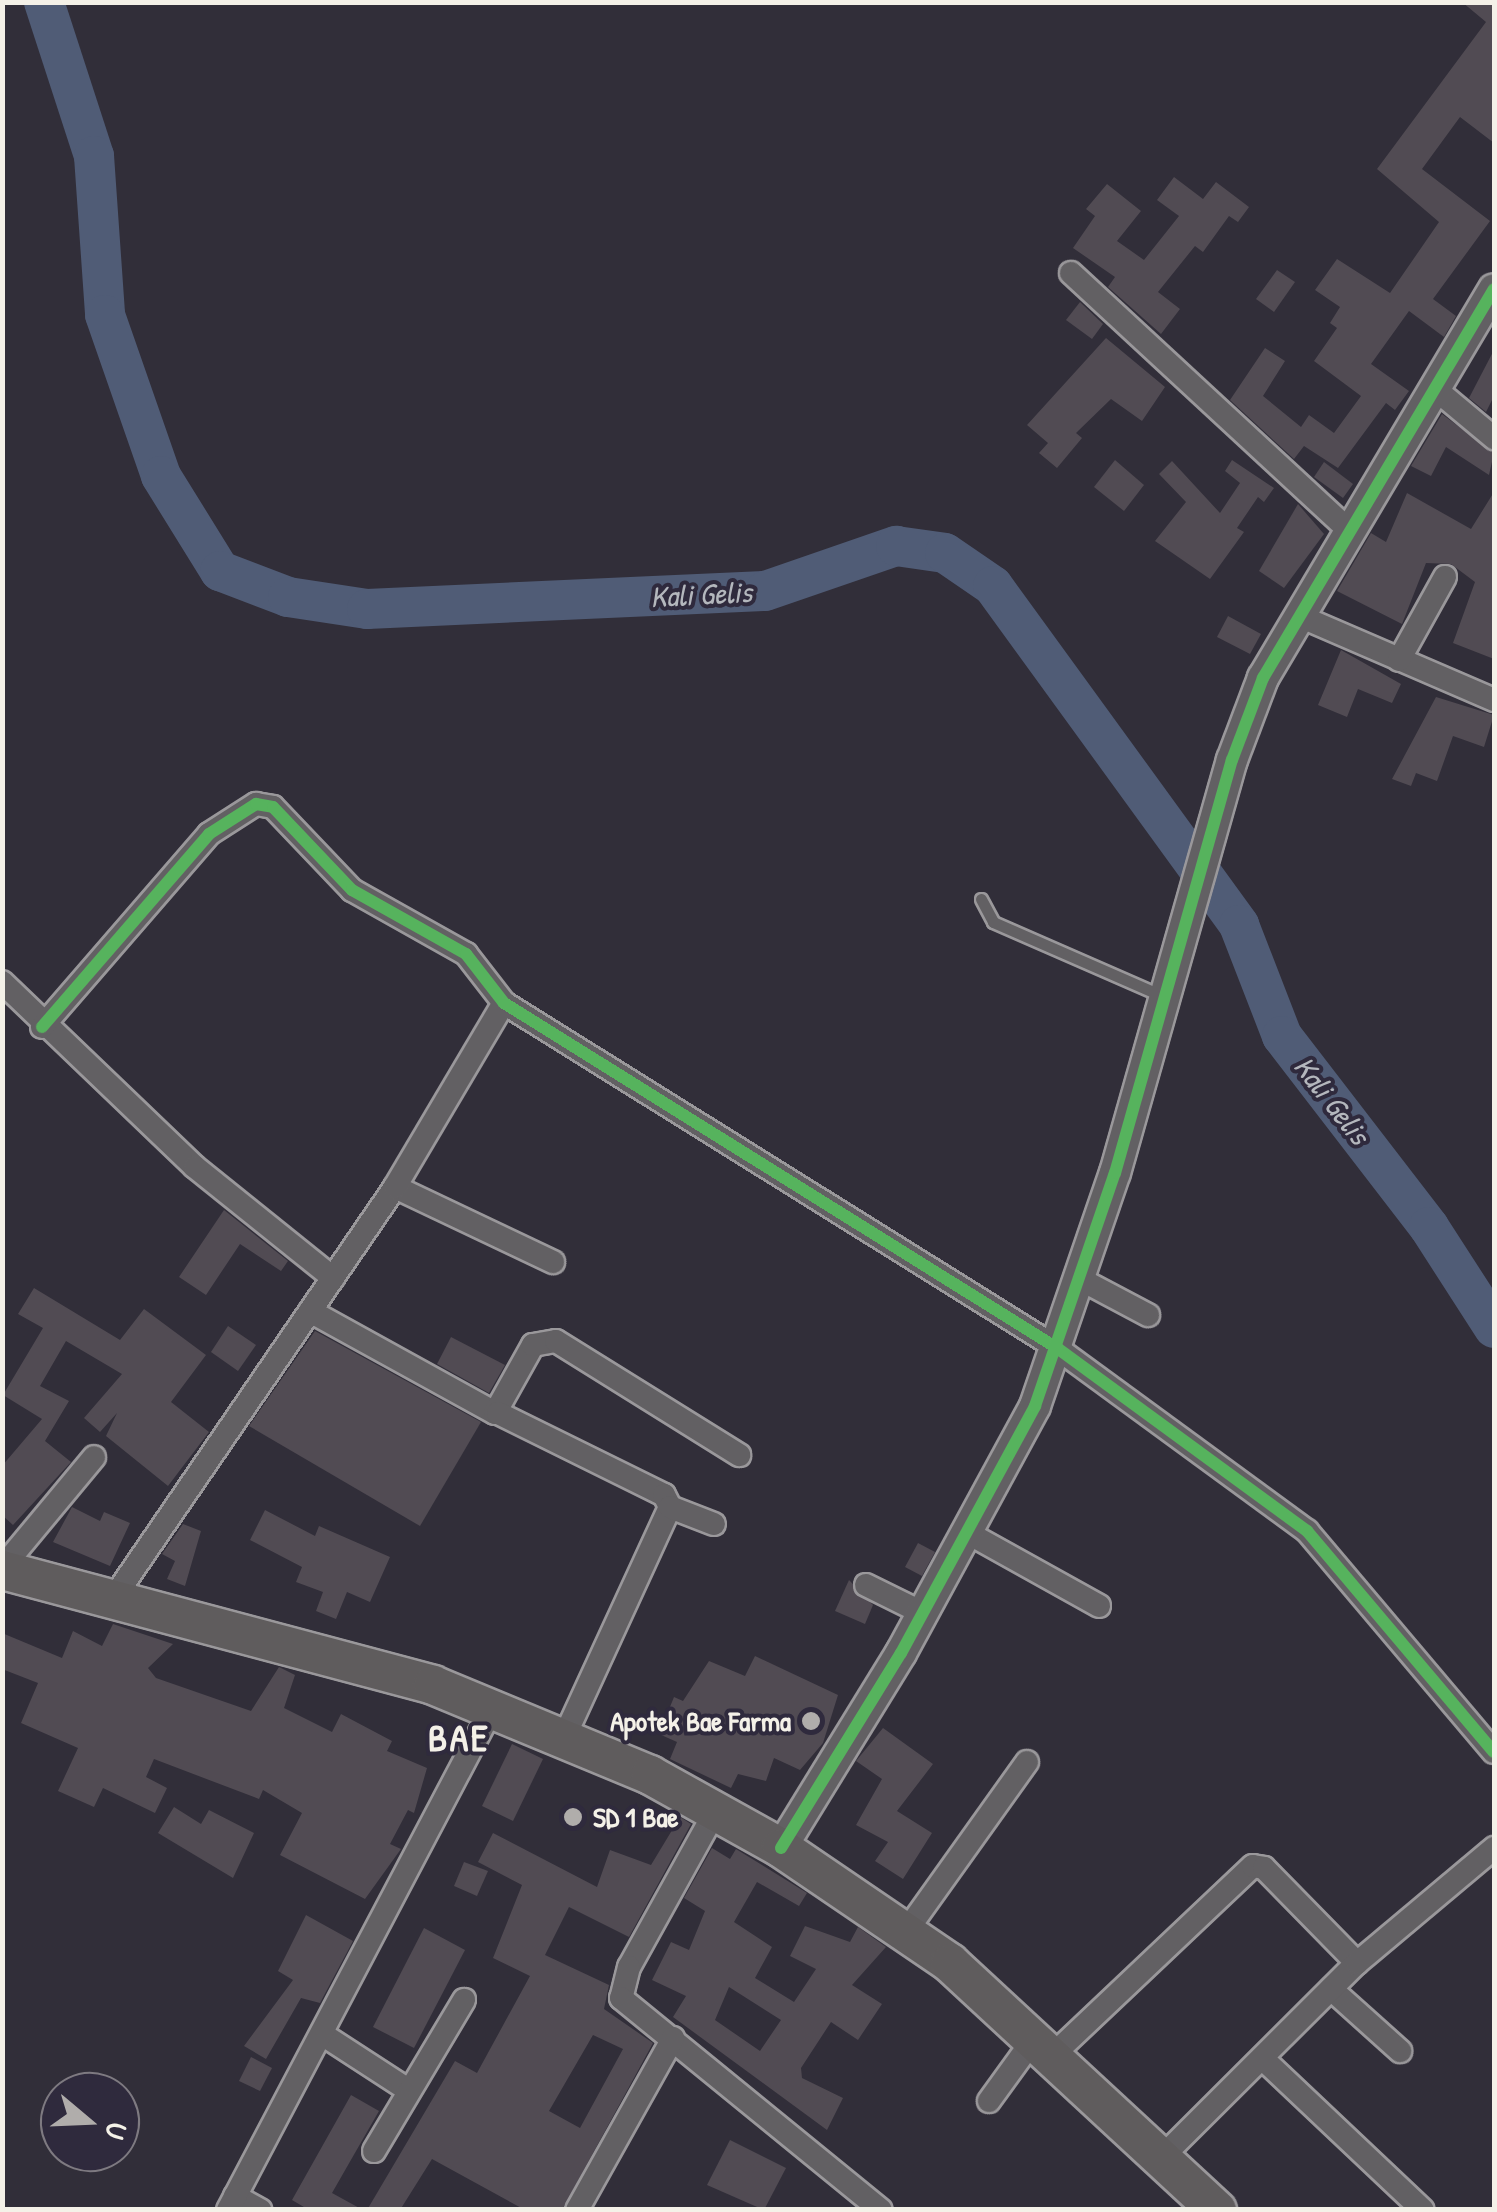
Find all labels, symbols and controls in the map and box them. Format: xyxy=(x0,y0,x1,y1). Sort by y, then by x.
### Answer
water label: Kali Gelis xyxy=(649,573,753,615)
water label: Kali Gelis xyxy=(1287,1049,1377,1151)
place label: Apotek Bae Farma xyxy=(610,1704,791,1738)
marker: Apotek Bae Farma xyxy=(800,1710,822,1732)
district label: BAE xyxy=(428,1715,490,1761)
place label: SD 1 Bae xyxy=(593,1800,679,1834)
marker: SD 1 Bae xyxy=(562,1806,584,1828)
north arrow xyxy=(40,2072,140,2172)
text: U xyxy=(96,2118,137,2145)

